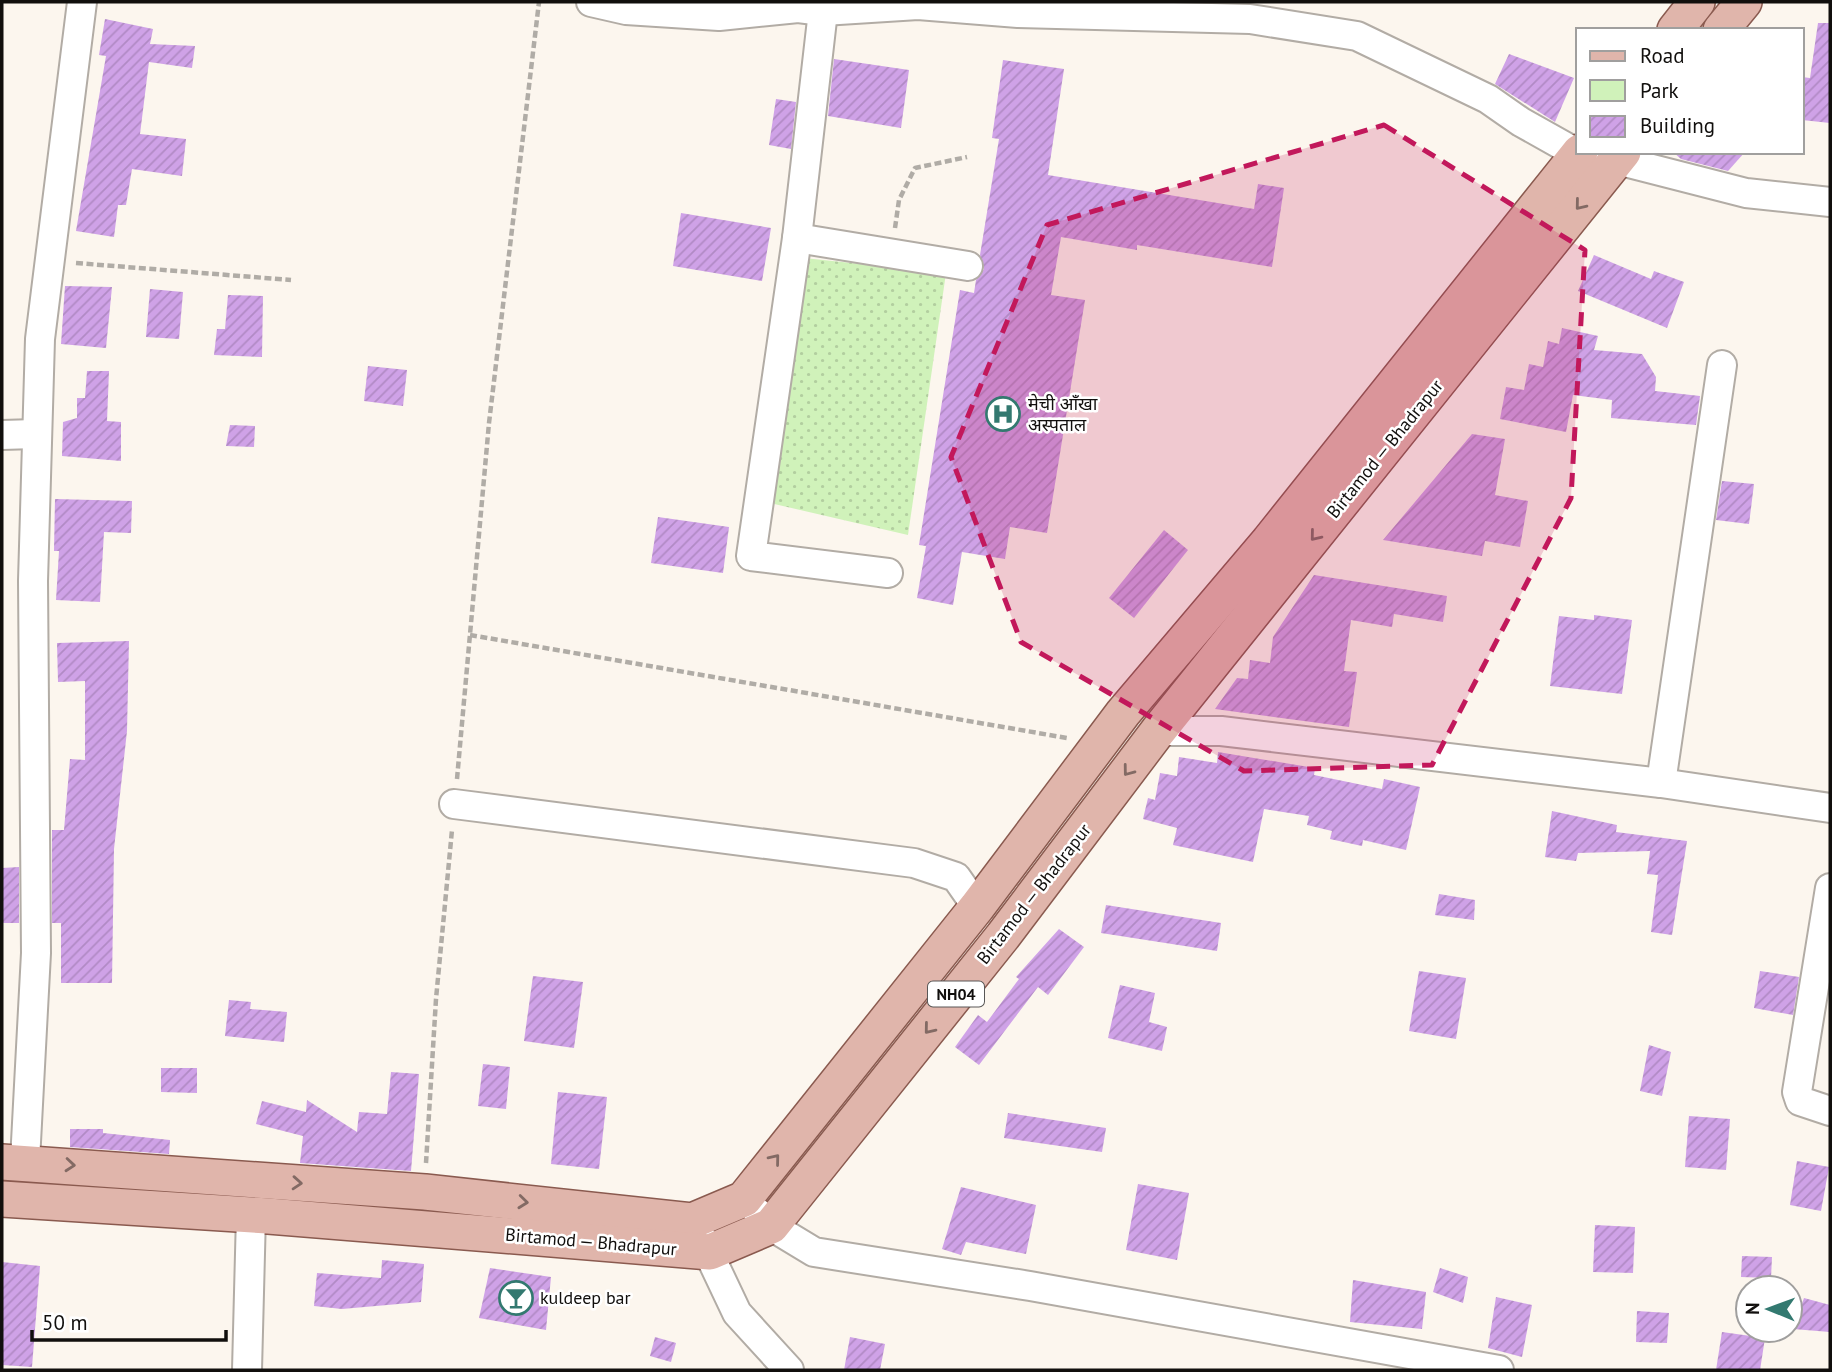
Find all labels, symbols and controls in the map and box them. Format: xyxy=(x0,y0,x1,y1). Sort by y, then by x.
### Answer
legend xyxy=(1576,28,1804,154)
text: Road xyxy=(1640,42,1684,69)
text: Park xyxy=(1640,77,1679,104)
text: Building xyxy=(1640,112,1715,139)
one-way arrow xyxy=(1576,197,1588,210)
street label: Birtamod — Bhadrapur xyxy=(1322,375,1448,523)
place label: मेची आँखा अस्पताल xyxy=(1028,392,1098,436)
hospital icon: मेची आँखा अस्पताल xyxy=(984,395,1022,433)
one-way arrow xyxy=(1311,527,1323,540)
one-way arrow xyxy=(1123,764,1136,776)
street label: Birtamod — Bhadrapur xyxy=(972,819,1096,969)
road number: NH04 xyxy=(928,982,984,1006)
one-way arrow xyxy=(924,1021,937,1033)
one-way arrow xyxy=(767,1155,780,1167)
one-way arrow xyxy=(65,1157,76,1172)
one-way arrow xyxy=(291,1175,302,1190)
one-way arrow xyxy=(517,1195,529,1210)
street label: Birtamod — Bhadrapur xyxy=(504,1223,678,1260)
north arrow xyxy=(1734,1274,1804,1344)
bar icon: kuldeep bar xyxy=(497,1279,535,1317)
place label: kuldeep bar xyxy=(540,1286,631,1309)
scale bar xyxy=(32,1298,226,1342)
text: N xyxy=(1740,1302,1764,1315)
text: 50 m xyxy=(42,1309,88,1336)

